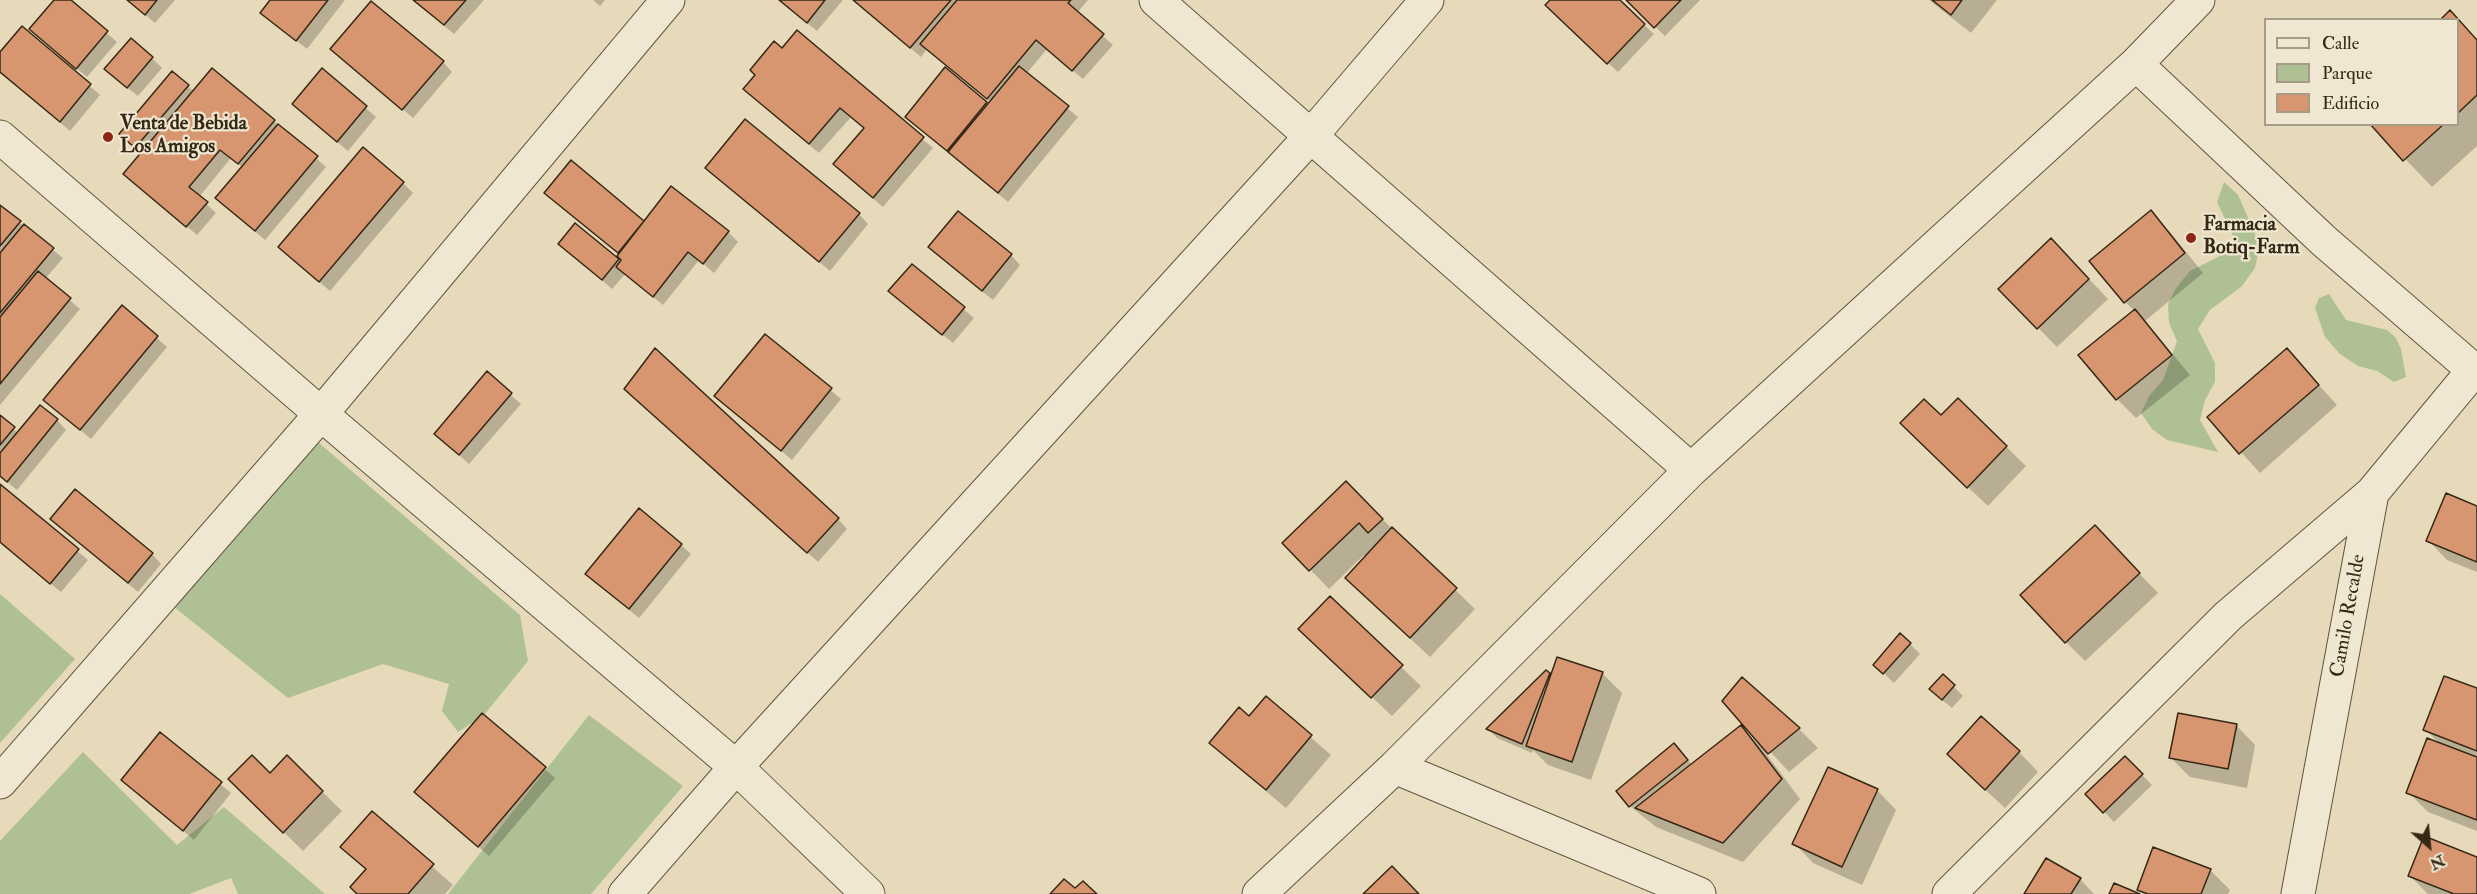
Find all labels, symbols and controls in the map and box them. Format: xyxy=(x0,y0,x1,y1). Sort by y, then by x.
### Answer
legend xyxy=(2264,18,2459,126)
text: Calle xyxy=(2322,32,2359,55)
text: Parque xyxy=(2322,62,2372,85)
text: Edificio xyxy=(2322,92,2379,115)
place label: Venta de Bebida Los Amigos xyxy=(120,113,247,160)
marker: Venta de Bebida Los Amigos xyxy=(101,130,115,144)
place label: Farmacia Botiq-Farm xyxy=(2203,214,2300,261)
marker: Farmacia Botiq-Farm xyxy=(2184,231,2198,245)
street label: Camilo Recalde xyxy=(2326,553,2372,679)
north arrow xyxy=(2399,816,2459,876)
text: N xyxy=(2426,850,2448,874)

